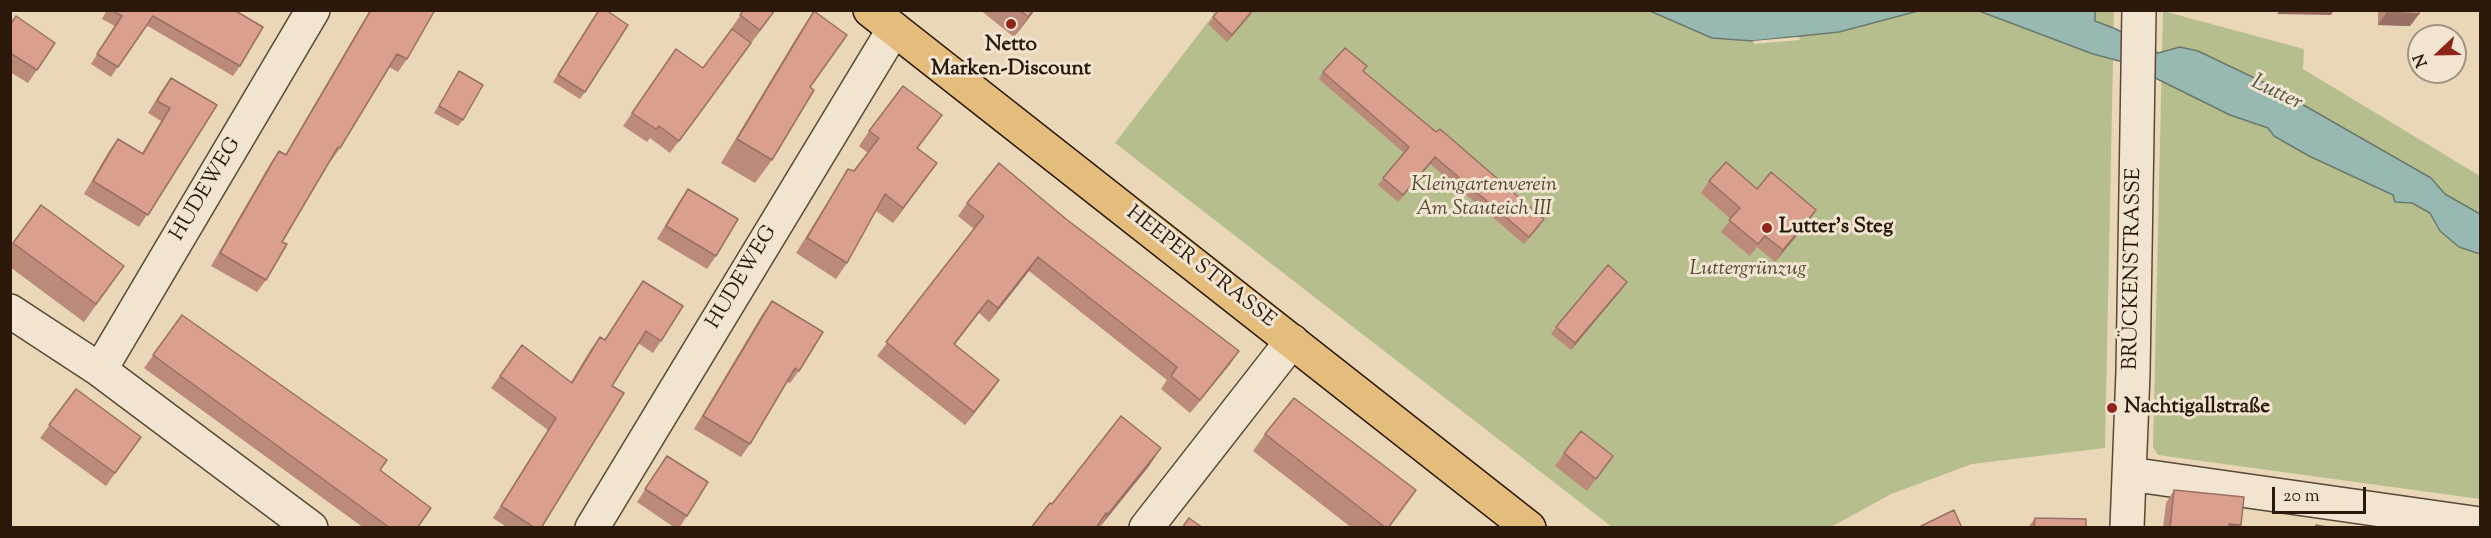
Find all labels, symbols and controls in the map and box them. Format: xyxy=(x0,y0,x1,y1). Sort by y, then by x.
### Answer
marker: Netto Marken-Discount xyxy=(1004,17,1018,31)
north arrow xyxy=(2407,24,2467,84)
place label: Netto Marken-Discount xyxy=(931,33,1091,83)
text: N xyxy=(2409,50,2435,70)
water label: Lutter xyxy=(2246,70,2306,118)
street label: HUDEWEG xyxy=(166,134,248,246)
street label: BRÜCKENSTRASSE xyxy=(2120,167,2148,371)
park label: Kleingartenverein Am Stauteich III xyxy=(1411,173,1557,223)
street label: HEEPER STRASSE xyxy=(1120,202,1280,334)
place label: Lutter's Steg xyxy=(1779,215,1893,241)
marker: Lutter's Steg xyxy=(1760,221,1774,235)
street label: HUDEWEG xyxy=(702,222,784,334)
park label: Luttergrünzug xyxy=(1689,257,1807,283)
place label: Nachtigallstraße xyxy=(2124,395,2270,421)
marker: Nachtigallstraße xyxy=(2105,401,2119,415)
scale bar xyxy=(2275,475,2370,513)
text: 20 m xyxy=(2283,484,2320,510)

